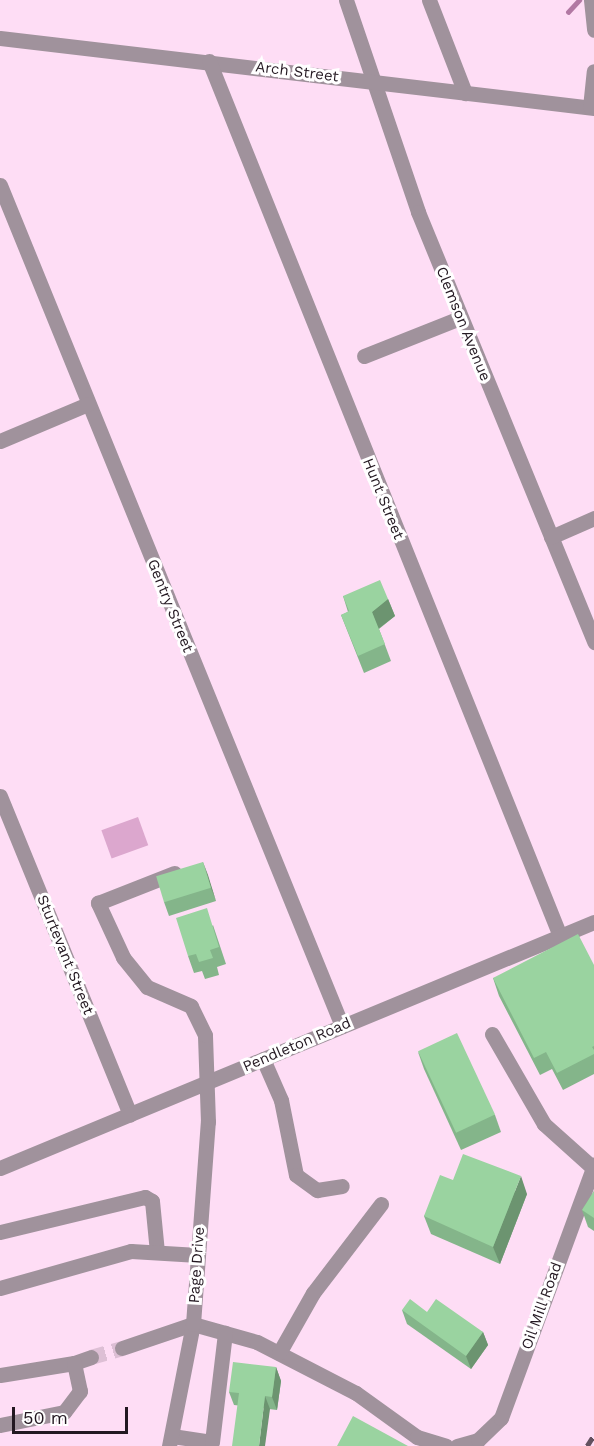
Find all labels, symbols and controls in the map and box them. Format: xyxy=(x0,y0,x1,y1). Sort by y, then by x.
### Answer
street label: Arch Street xyxy=(254,58,340,86)
street label: Clemson Avenue xyxy=(432,264,494,384)
street label: Hunt Street xyxy=(359,456,407,542)
street label: Gentry Street xyxy=(143,557,197,655)
street label: Sturtevant Street xyxy=(33,893,97,1017)
street label: Pendleton Road xyxy=(240,1014,354,1076)
street label: Page Drive xyxy=(185,1226,209,1304)
street label: Oil Mill Road xyxy=(518,1259,566,1353)
scale bar xyxy=(15,1395,130,1433)
text: 50 m xyxy=(23,1407,68,1428)

